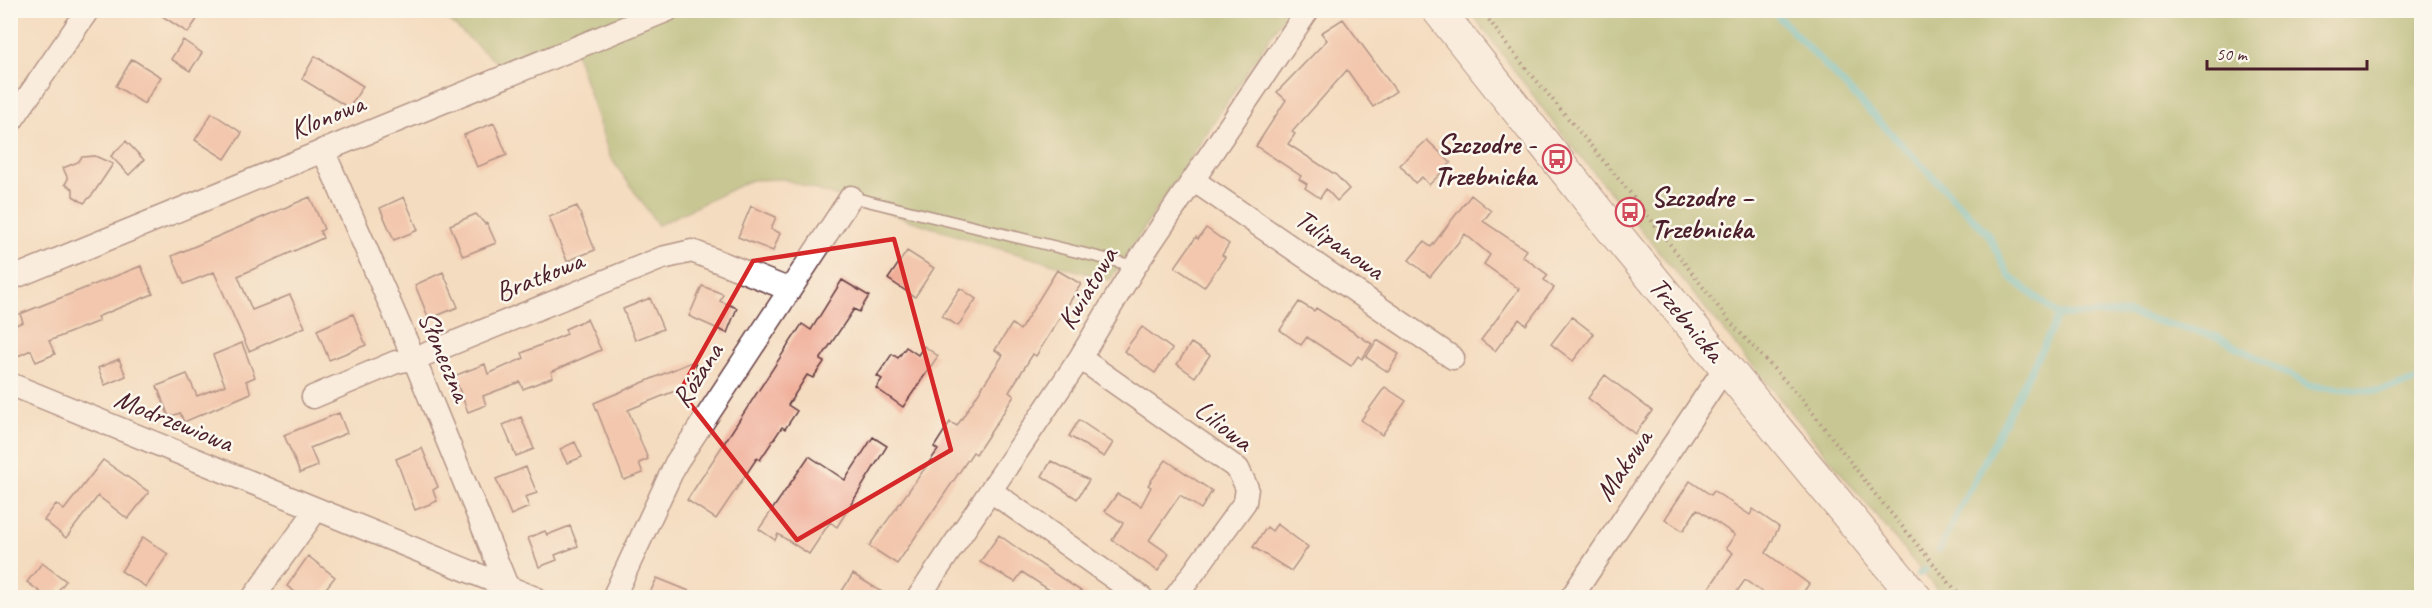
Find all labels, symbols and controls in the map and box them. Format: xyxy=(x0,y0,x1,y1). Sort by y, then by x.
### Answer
scale bar xyxy=(2207,33,2368,71)
text: 50 m xyxy=(2216,43,2249,65)
street label: Klonowa xyxy=(285,84,372,147)
place label: Szczodre - Trzebnicka xyxy=(1434,126,1538,193)
bus stop icon: Szczodre - Trzebnicka xyxy=(1541,143,1573,175)
place label: Szczodre – Trzebnicka xyxy=(1651,179,1755,246)
bus stop icon: Szczodre – Trzebnicka xyxy=(1614,196,1646,228)
street label: Tulipanowa xyxy=(1289,201,1393,288)
street label: Kwiatowa xyxy=(1049,239,1126,336)
street label: Bratkowa xyxy=(490,242,591,309)
street label: Trzebnicka xyxy=(1641,269,1734,371)
street label: Słoneczna xyxy=(410,306,480,409)
street label: Różana xyxy=(663,335,732,414)
street label: Modrzewiowa xyxy=(110,380,240,460)
street label: Liliowa xyxy=(1188,392,1261,460)
street label: Makowa xyxy=(1587,421,1661,507)

